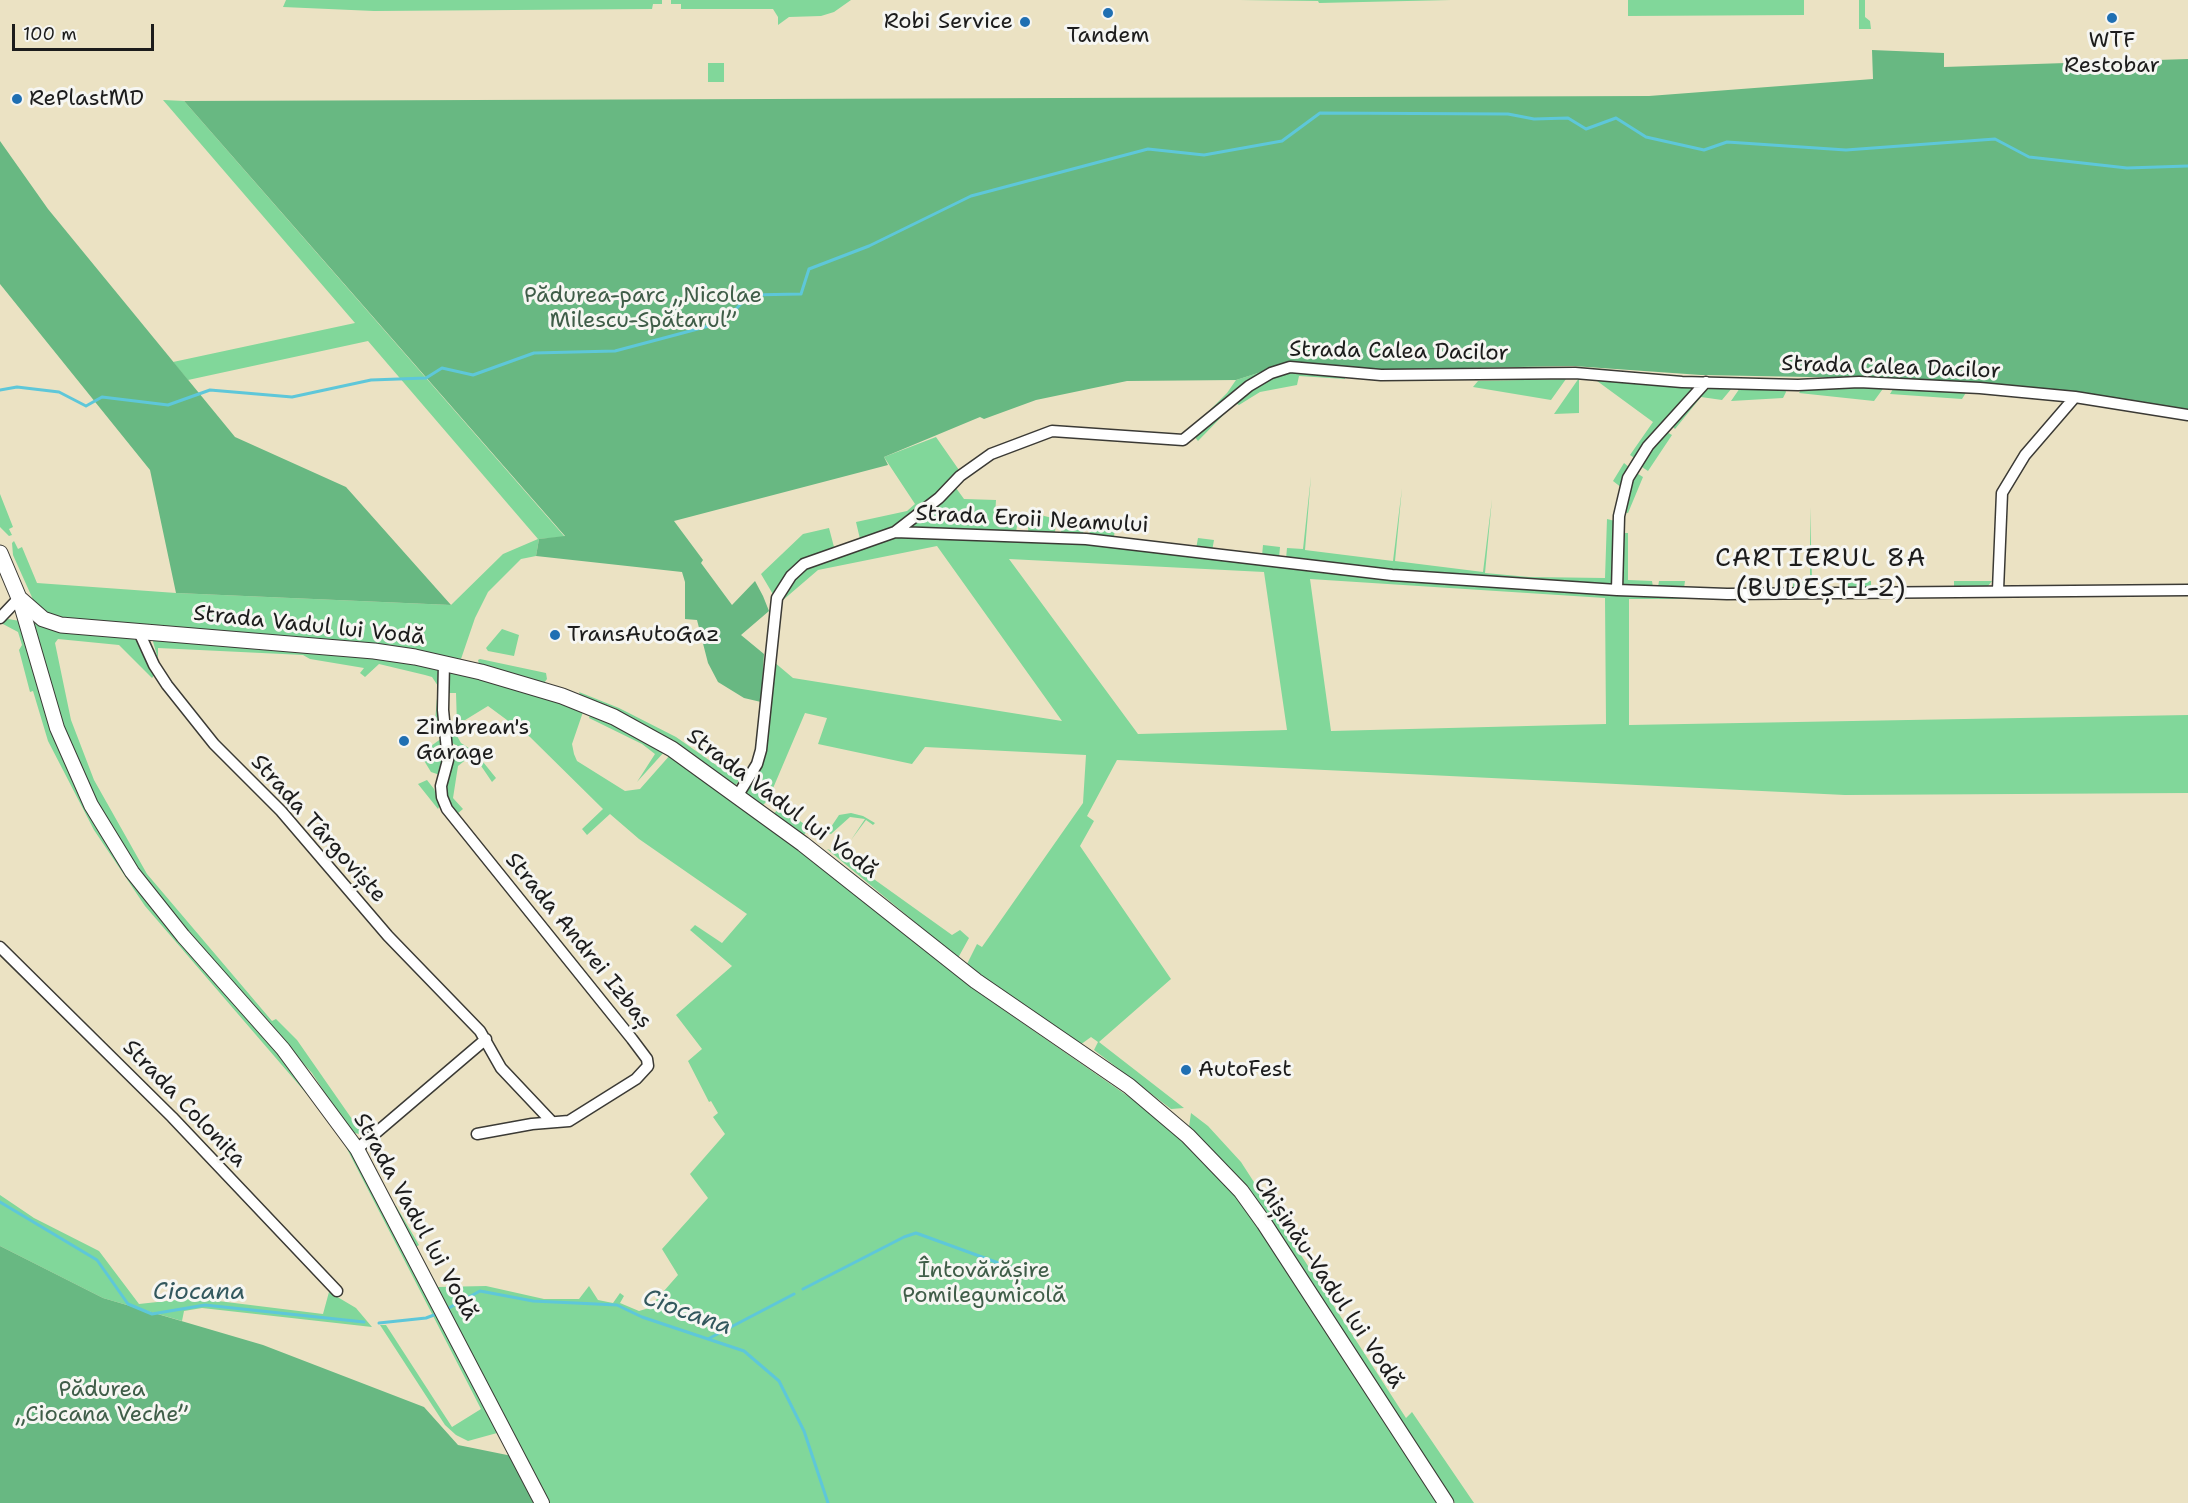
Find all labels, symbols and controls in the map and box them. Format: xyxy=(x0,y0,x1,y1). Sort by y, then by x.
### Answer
marker: Tandem xyxy=(1101,6,1115,20)
place label: Robi Service xyxy=(884,9,1013,35)
marker: WTF Restobar xyxy=(2105,11,2119,25)
scale bar xyxy=(15,12,158,50)
marker: Robi Service xyxy=(1018,15,1032,29)
text: 100 m xyxy=(23,22,77,46)
place label: Tandem xyxy=(1067,23,1149,49)
place label: WTF Restobar xyxy=(2064,28,2160,80)
place label: RePlastMD xyxy=(29,86,144,112)
marker: RePlastMD xyxy=(10,92,24,106)
park label: Pădurea-parc „Nicolae Milescu-Spătarul” xyxy=(524,283,762,334)
street label: Strada Calea Dacilor xyxy=(1289,337,1509,367)
street label: Strada Calea Dacilor xyxy=(1781,351,2001,385)
street label: Strada Eroii Neamului xyxy=(915,501,1149,539)
district label: CARTIERUL 8A (BUDEȘTI-2) xyxy=(1715,543,1927,604)
street label: Strada Vadul lui Vodă xyxy=(192,601,426,651)
place label: TransAutoGaz xyxy=(567,622,719,648)
marker: TransAutoGaz xyxy=(548,628,562,642)
place label: Zimbrean's Garage xyxy=(416,715,529,766)
street label: Strada Vadul lui Vodă xyxy=(681,723,883,885)
marker: Zimbrean's Garage xyxy=(397,734,411,748)
street label: Strada Târgoviște xyxy=(245,750,391,908)
street label: Strada Andrei Izbaș xyxy=(499,848,657,1034)
street label: Strada Colonița xyxy=(117,1035,251,1173)
place label: AutoFest xyxy=(1198,1057,1292,1083)
marker: AutoFest xyxy=(1179,1063,1193,1077)
street label: Strada Vadul lui Vodă xyxy=(347,1109,483,1325)
street label: Chișinău-Vadul lui Vodă xyxy=(1247,1172,1409,1394)
park label: Întovărășire Pomilegumicolă xyxy=(902,1258,1066,1310)
water label: Ciocana xyxy=(153,1279,245,1307)
water label: Ciocana xyxy=(639,1284,735,1342)
park label: Pădurea „Ciocana Veche” xyxy=(16,1377,188,1428)

